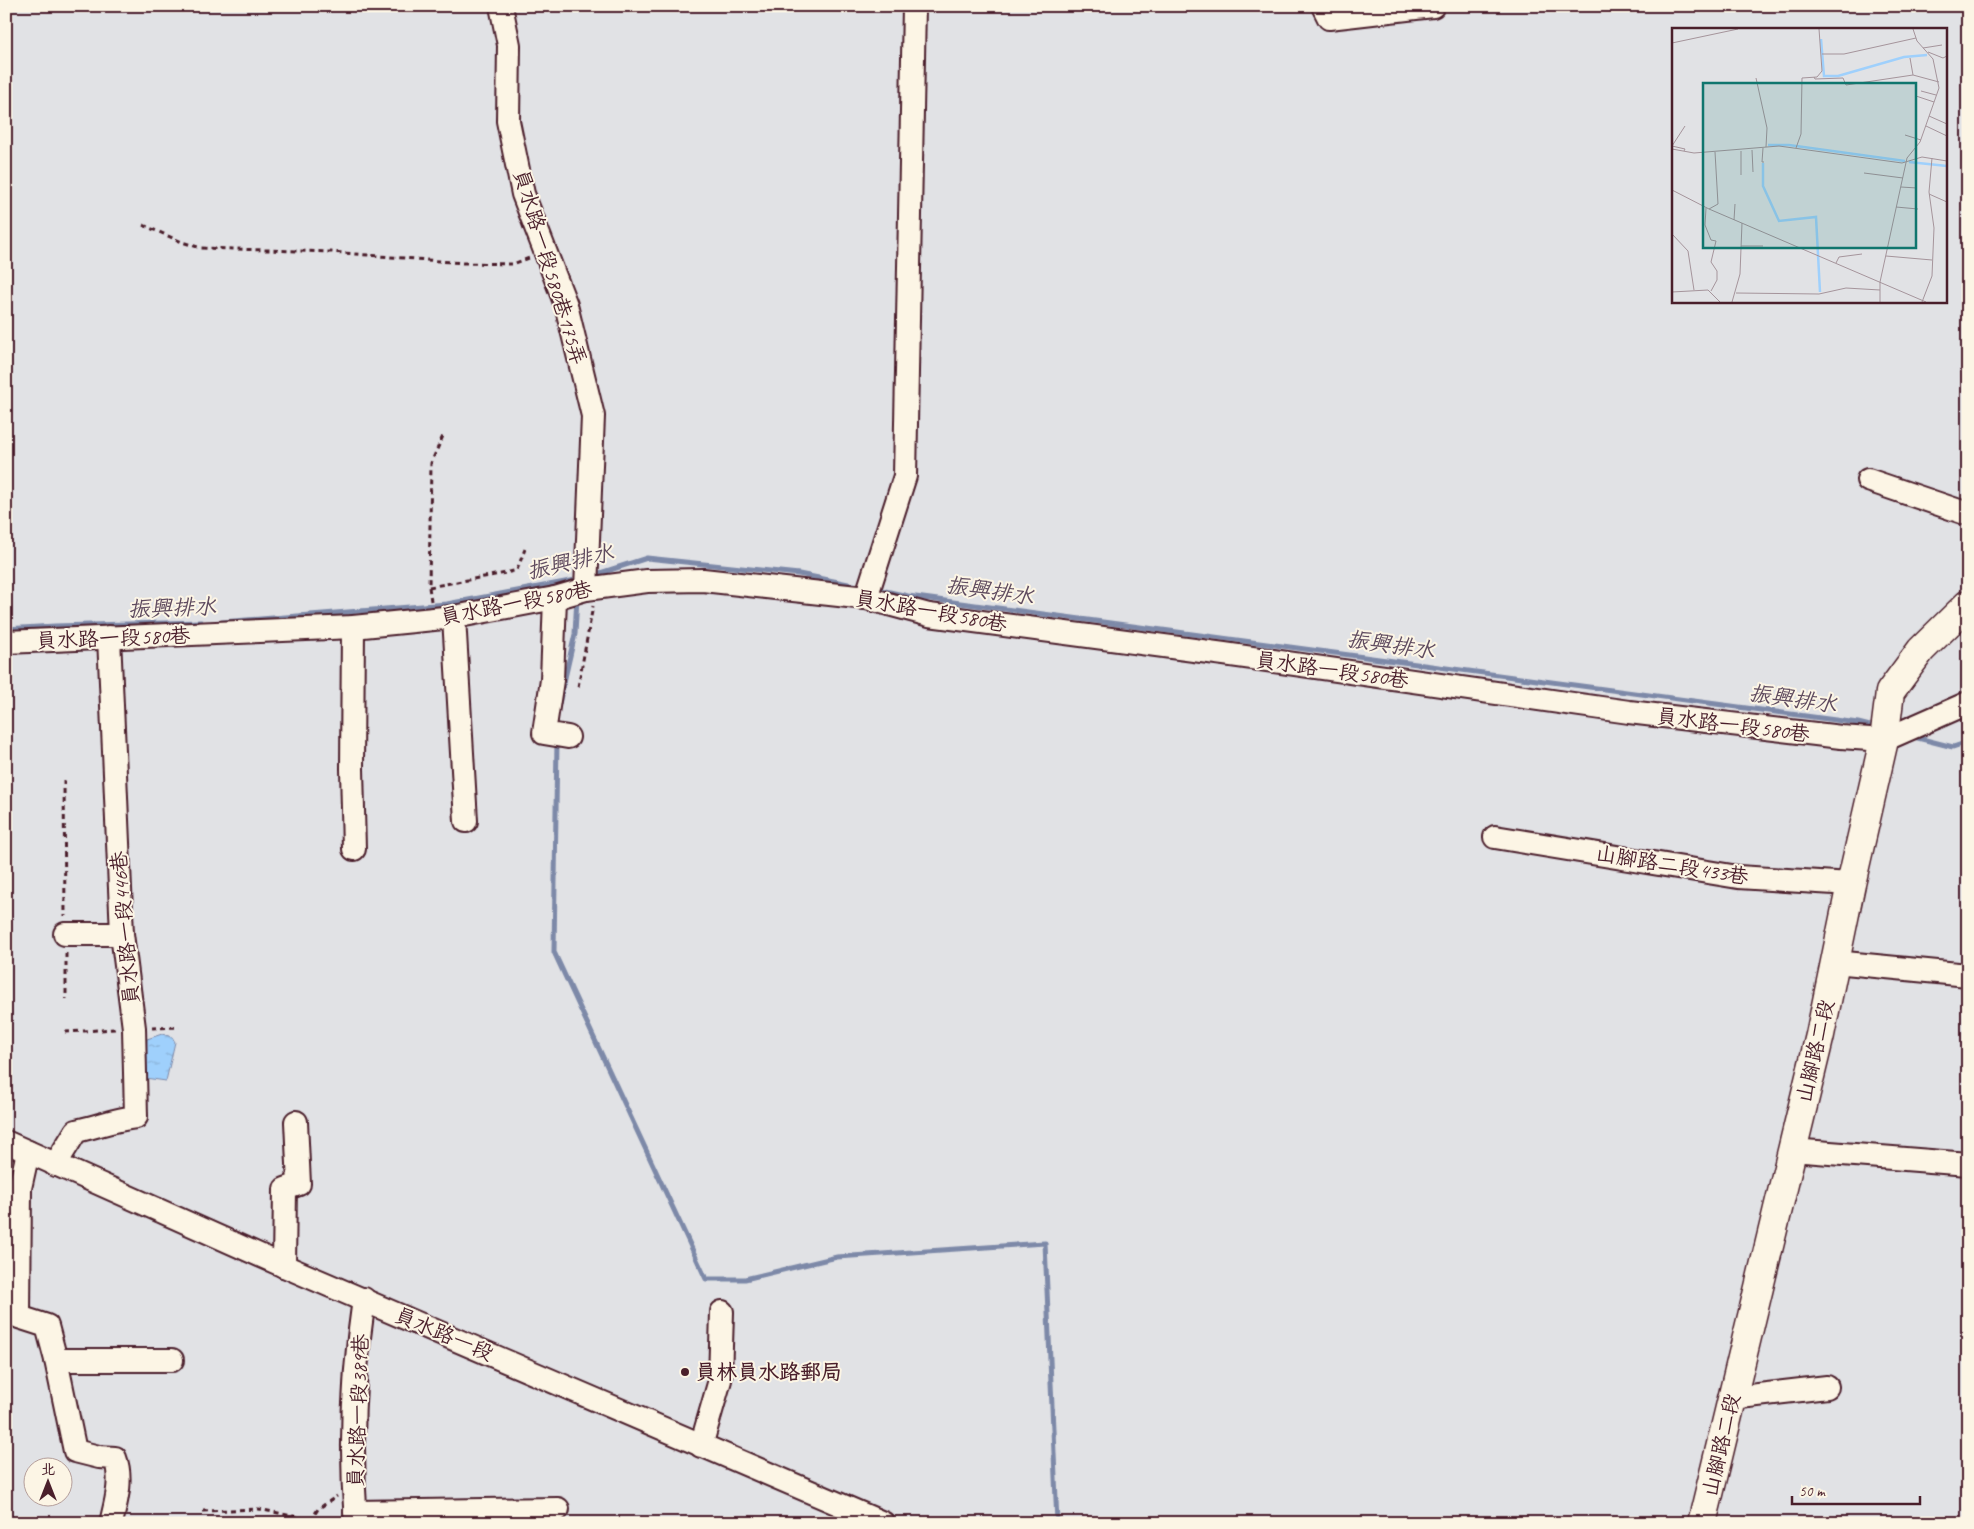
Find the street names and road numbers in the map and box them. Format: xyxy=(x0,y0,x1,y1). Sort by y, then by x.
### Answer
street label: 員水路一段580巷175弄 xyxy=(508,166,592,368)
street label: 員水路一段580巷 xyxy=(438,576,594,630)
street label: 員水路一段580巷 xyxy=(853,585,1009,637)
street label: 員水路一段580巷 xyxy=(35,622,191,654)
street label: 員水路一段580巷 xyxy=(1254,646,1410,694)
street label: 員水路一段580巷 xyxy=(1655,703,1811,747)
street label: 山腳路二段433巷 xyxy=(1594,840,1750,890)
street label: 員水路一段446巷 xyxy=(105,850,145,1006)
street label: 山腳路二段 xyxy=(1791,997,1839,1105)
street label: 員水路一段 xyxy=(391,1302,497,1366)
street label: 員水路一段389巷 xyxy=(342,1333,374,1489)
street label: 山腳路二段 xyxy=(1697,1391,1745,1499)

